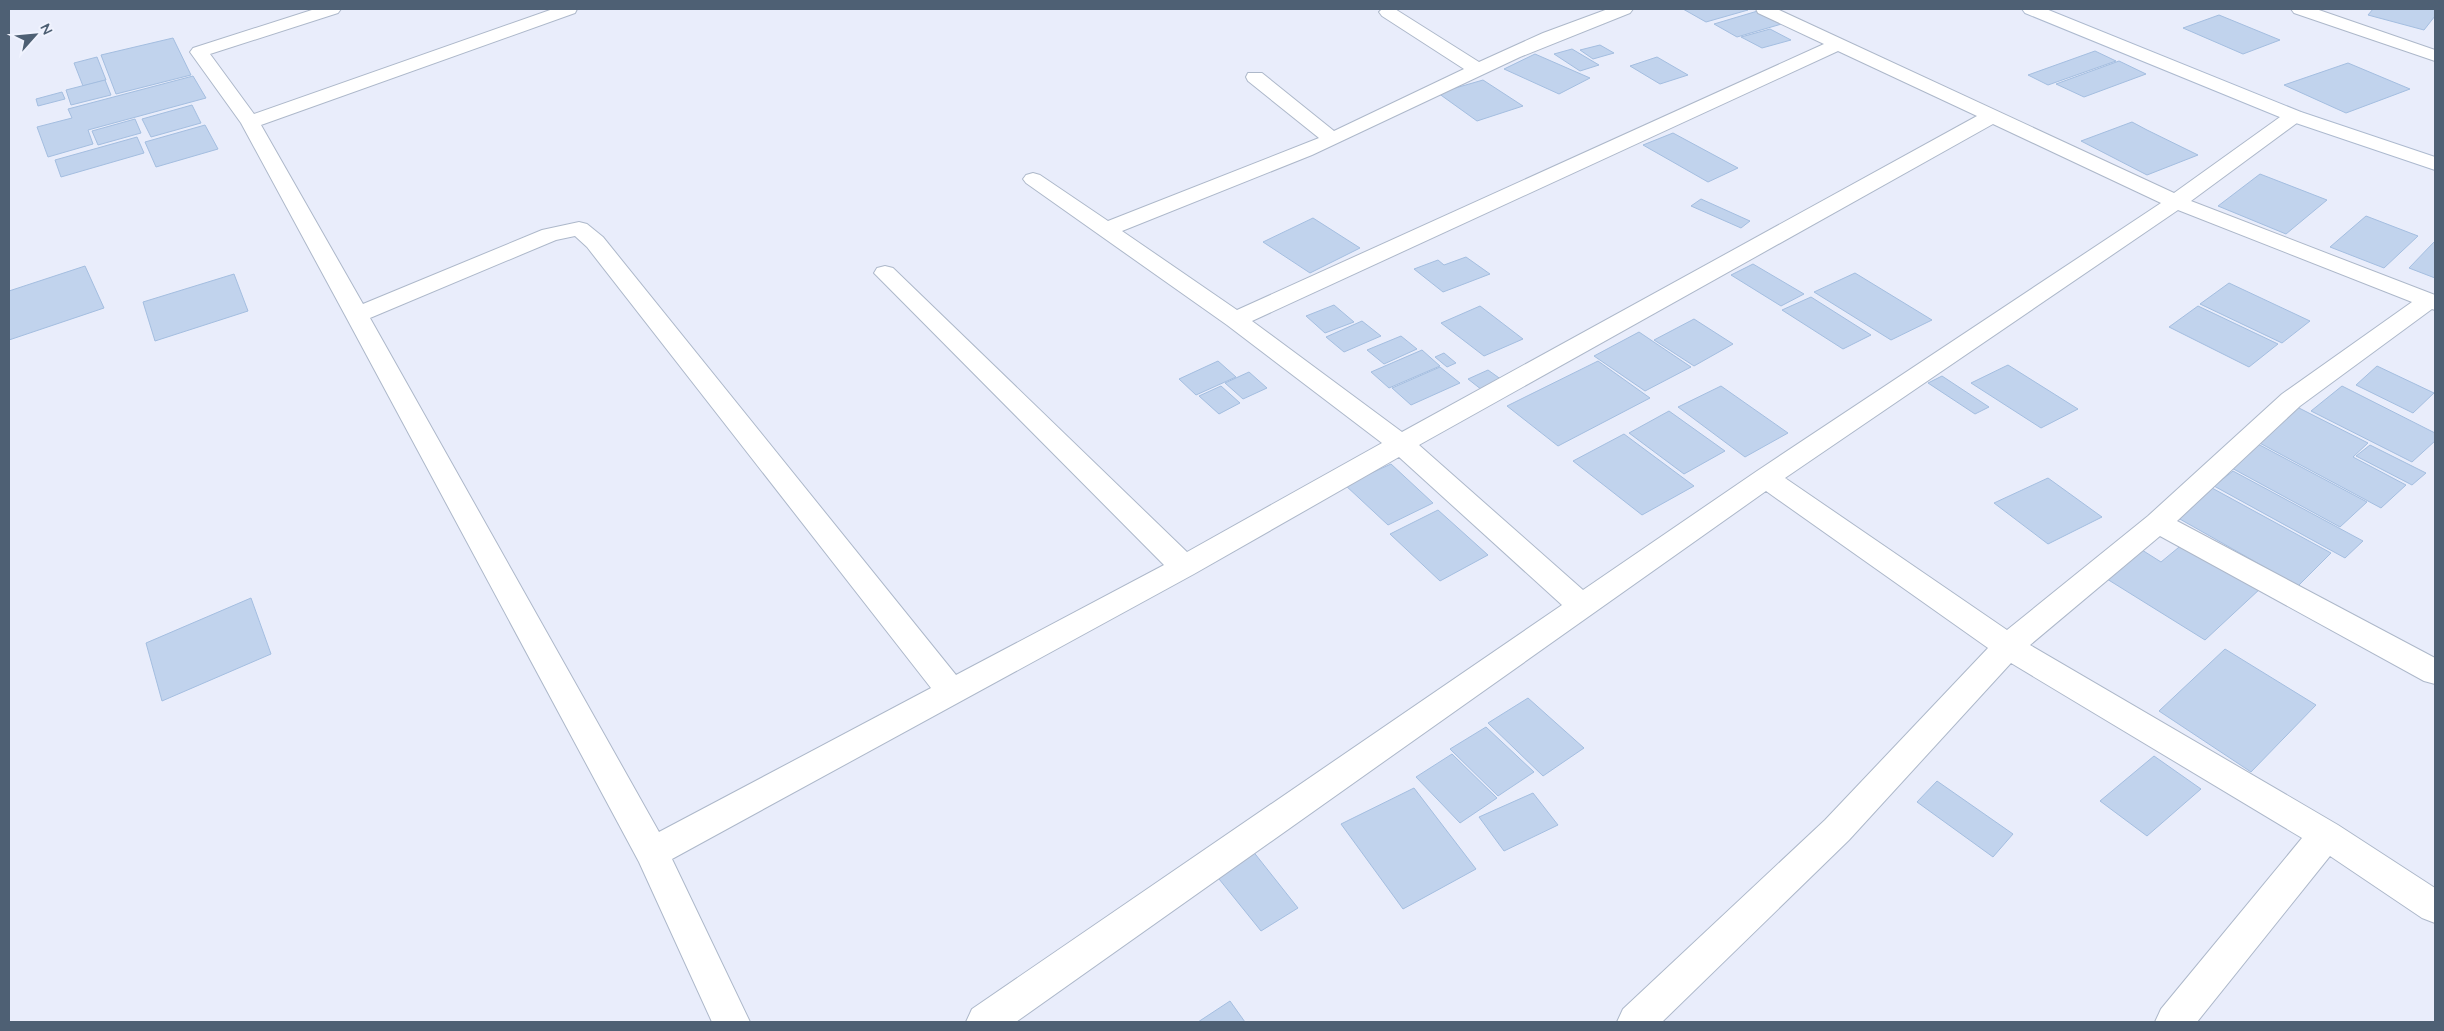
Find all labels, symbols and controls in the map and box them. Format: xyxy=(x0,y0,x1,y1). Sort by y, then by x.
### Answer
north arrow xyxy=(10,10,60,60)
text: N xyxy=(36,20,57,38)

